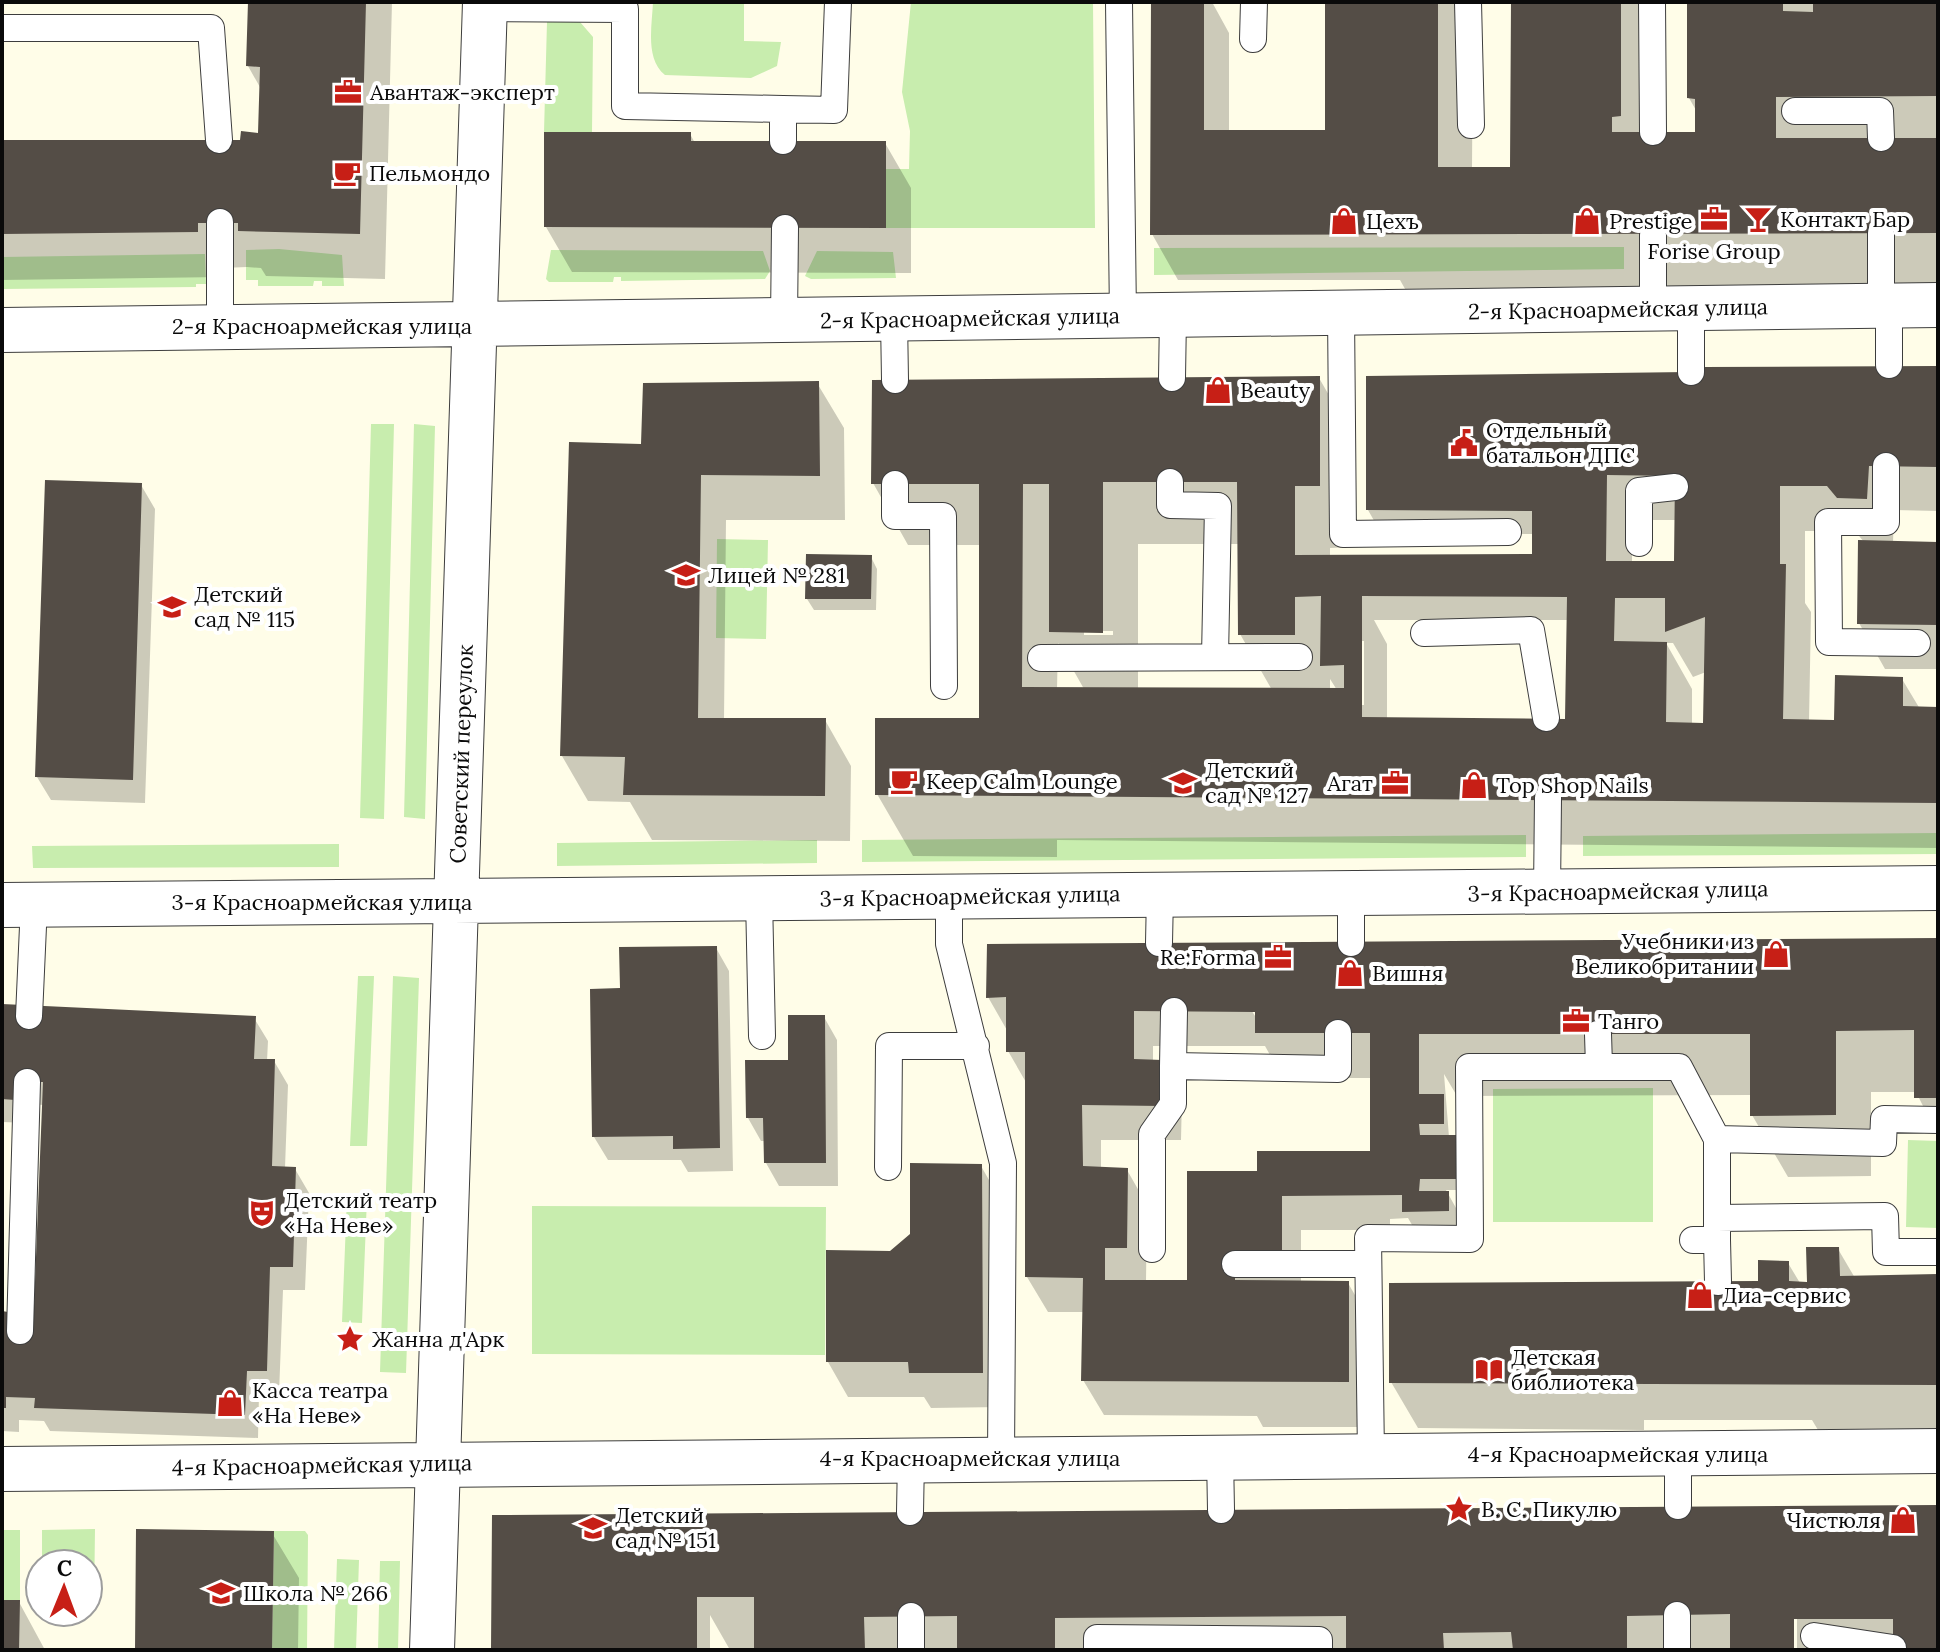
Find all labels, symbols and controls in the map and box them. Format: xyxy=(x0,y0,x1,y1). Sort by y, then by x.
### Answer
office icon: Авантаж-эксперт xyxy=(333,77,363,107)
place label: Авантаж-эксперт xyxy=(369,78,555,106)
cafe icon: Пельмондо xyxy=(332,158,362,188)
place label: Пельмондо xyxy=(369,159,490,187)
office icon: Forise Group xyxy=(1699,204,1729,234)
bar icon: Контакт Бар xyxy=(1743,204,1773,234)
place label: Контакт Бар xyxy=(1780,205,1910,233)
shop icon: Цехъ xyxy=(1329,206,1359,236)
shop icon: Prestige xyxy=(1572,206,1602,236)
place label: Цехъ xyxy=(1366,207,1419,235)
place label: Prestige xyxy=(1609,207,1693,235)
place label: Forise Group xyxy=(1647,237,1781,265)
street label: 2-я Красноармейская улица xyxy=(1468,292,1768,326)
street label: 2-я Красноармейская улица xyxy=(820,301,1120,335)
street label: 2-я Красноармейская улица xyxy=(172,312,472,340)
shop icon: Beauty xyxy=(1203,375,1233,405)
place label: Beauty xyxy=(1240,376,1310,404)
place label: Отдельный батальон ДПС xyxy=(1486,416,1635,469)
public building icon: Отдельный батальон ДПС xyxy=(1449,428,1479,458)
school or university icon: Лицей № 281 xyxy=(671,560,701,590)
place label: Лицей № 281 xyxy=(708,561,845,589)
place label: Детский сад № 115 xyxy=(194,580,295,633)
school or university icon: Детский сад № 115 xyxy=(157,592,187,622)
street label: Советский переулок xyxy=(443,644,479,864)
place label: Детский сад № 127 xyxy=(1205,756,1308,809)
cafe icon: Keep Calm Lounge xyxy=(889,766,919,796)
place label: Keep Calm Lounge xyxy=(926,767,1118,795)
school or university icon: Детский сад № 127 xyxy=(1168,768,1198,798)
office icon: Агат xyxy=(1380,768,1410,798)
place label: Агат xyxy=(1326,769,1373,797)
shop icon: Top Shop Nails xyxy=(1459,770,1489,800)
place label: Top Shop Nails xyxy=(1496,771,1649,799)
street label: 3-я Красноармейская улица xyxy=(1467,874,1769,908)
street label: 3-я Красноармейская улица xyxy=(819,879,1121,913)
street label: 3-я Красноармейская улица xyxy=(172,888,472,916)
place label: Учебники из Великобритании xyxy=(1575,927,1754,980)
shop icon: Учебники из Великобритании xyxy=(1761,939,1791,969)
office icon: Re:Forma xyxy=(1263,942,1293,972)
place label: Re:Forma xyxy=(1160,943,1256,971)
shop icon: Вишня xyxy=(1335,958,1365,988)
place label: Вишня xyxy=(1372,959,1443,987)
office icon: Танго xyxy=(1561,1006,1591,1036)
place label: Танго xyxy=(1598,1007,1659,1035)
place label: Детский театр «На Неве» xyxy=(284,1186,437,1239)
theatre icon: Детский театр «На Неве» xyxy=(247,1198,277,1228)
shop icon: Диа-сервис xyxy=(1685,1280,1715,1310)
place label: Диа-сервис xyxy=(1722,1281,1847,1309)
place icon: Жанна д'Арк xyxy=(335,1324,365,1354)
place label: Жанна д'Арк xyxy=(372,1325,504,1353)
place label: Детская библиотека xyxy=(1511,1343,1634,1396)
library icon: Детская библиотека xyxy=(1474,1355,1504,1385)
place label: Касса театра «На Неве» xyxy=(252,1376,388,1429)
shop icon: Касса театра «На Неве» xyxy=(215,1388,245,1418)
street label: 4-я Красноармейская улица xyxy=(1468,1440,1768,1468)
street label: 4-я Красноармейская улица xyxy=(820,1444,1120,1472)
street label: 4-я Красноармейская улица xyxy=(172,1448,472,1482)
place icon: В. С. Пикулю xyxy=(1444,1494,1474,1524)
place label: В. С. Пикулю xyxy=(1481,1495,1617,1523)
place label: Детский сад № 151 xyxy=(615,1501,716,1554)
shop icon: Чистюля xyxy=(1888,1505,1918,1535)
place label: Чистюля xyxy=(1786,1506,1881,1534)
school or university icon: Детский сад № 151 xyxy=(578,1513,608,1543)
north arrow xyxy=(24,1548,104,1628)
text: С xyxy=(57,1554,72,1582)
school or university icon: Школа № 266 xyxy=(206,1578,236,1608)
place label: Школа № 266 xyxy=(243,1579,388,1607)

